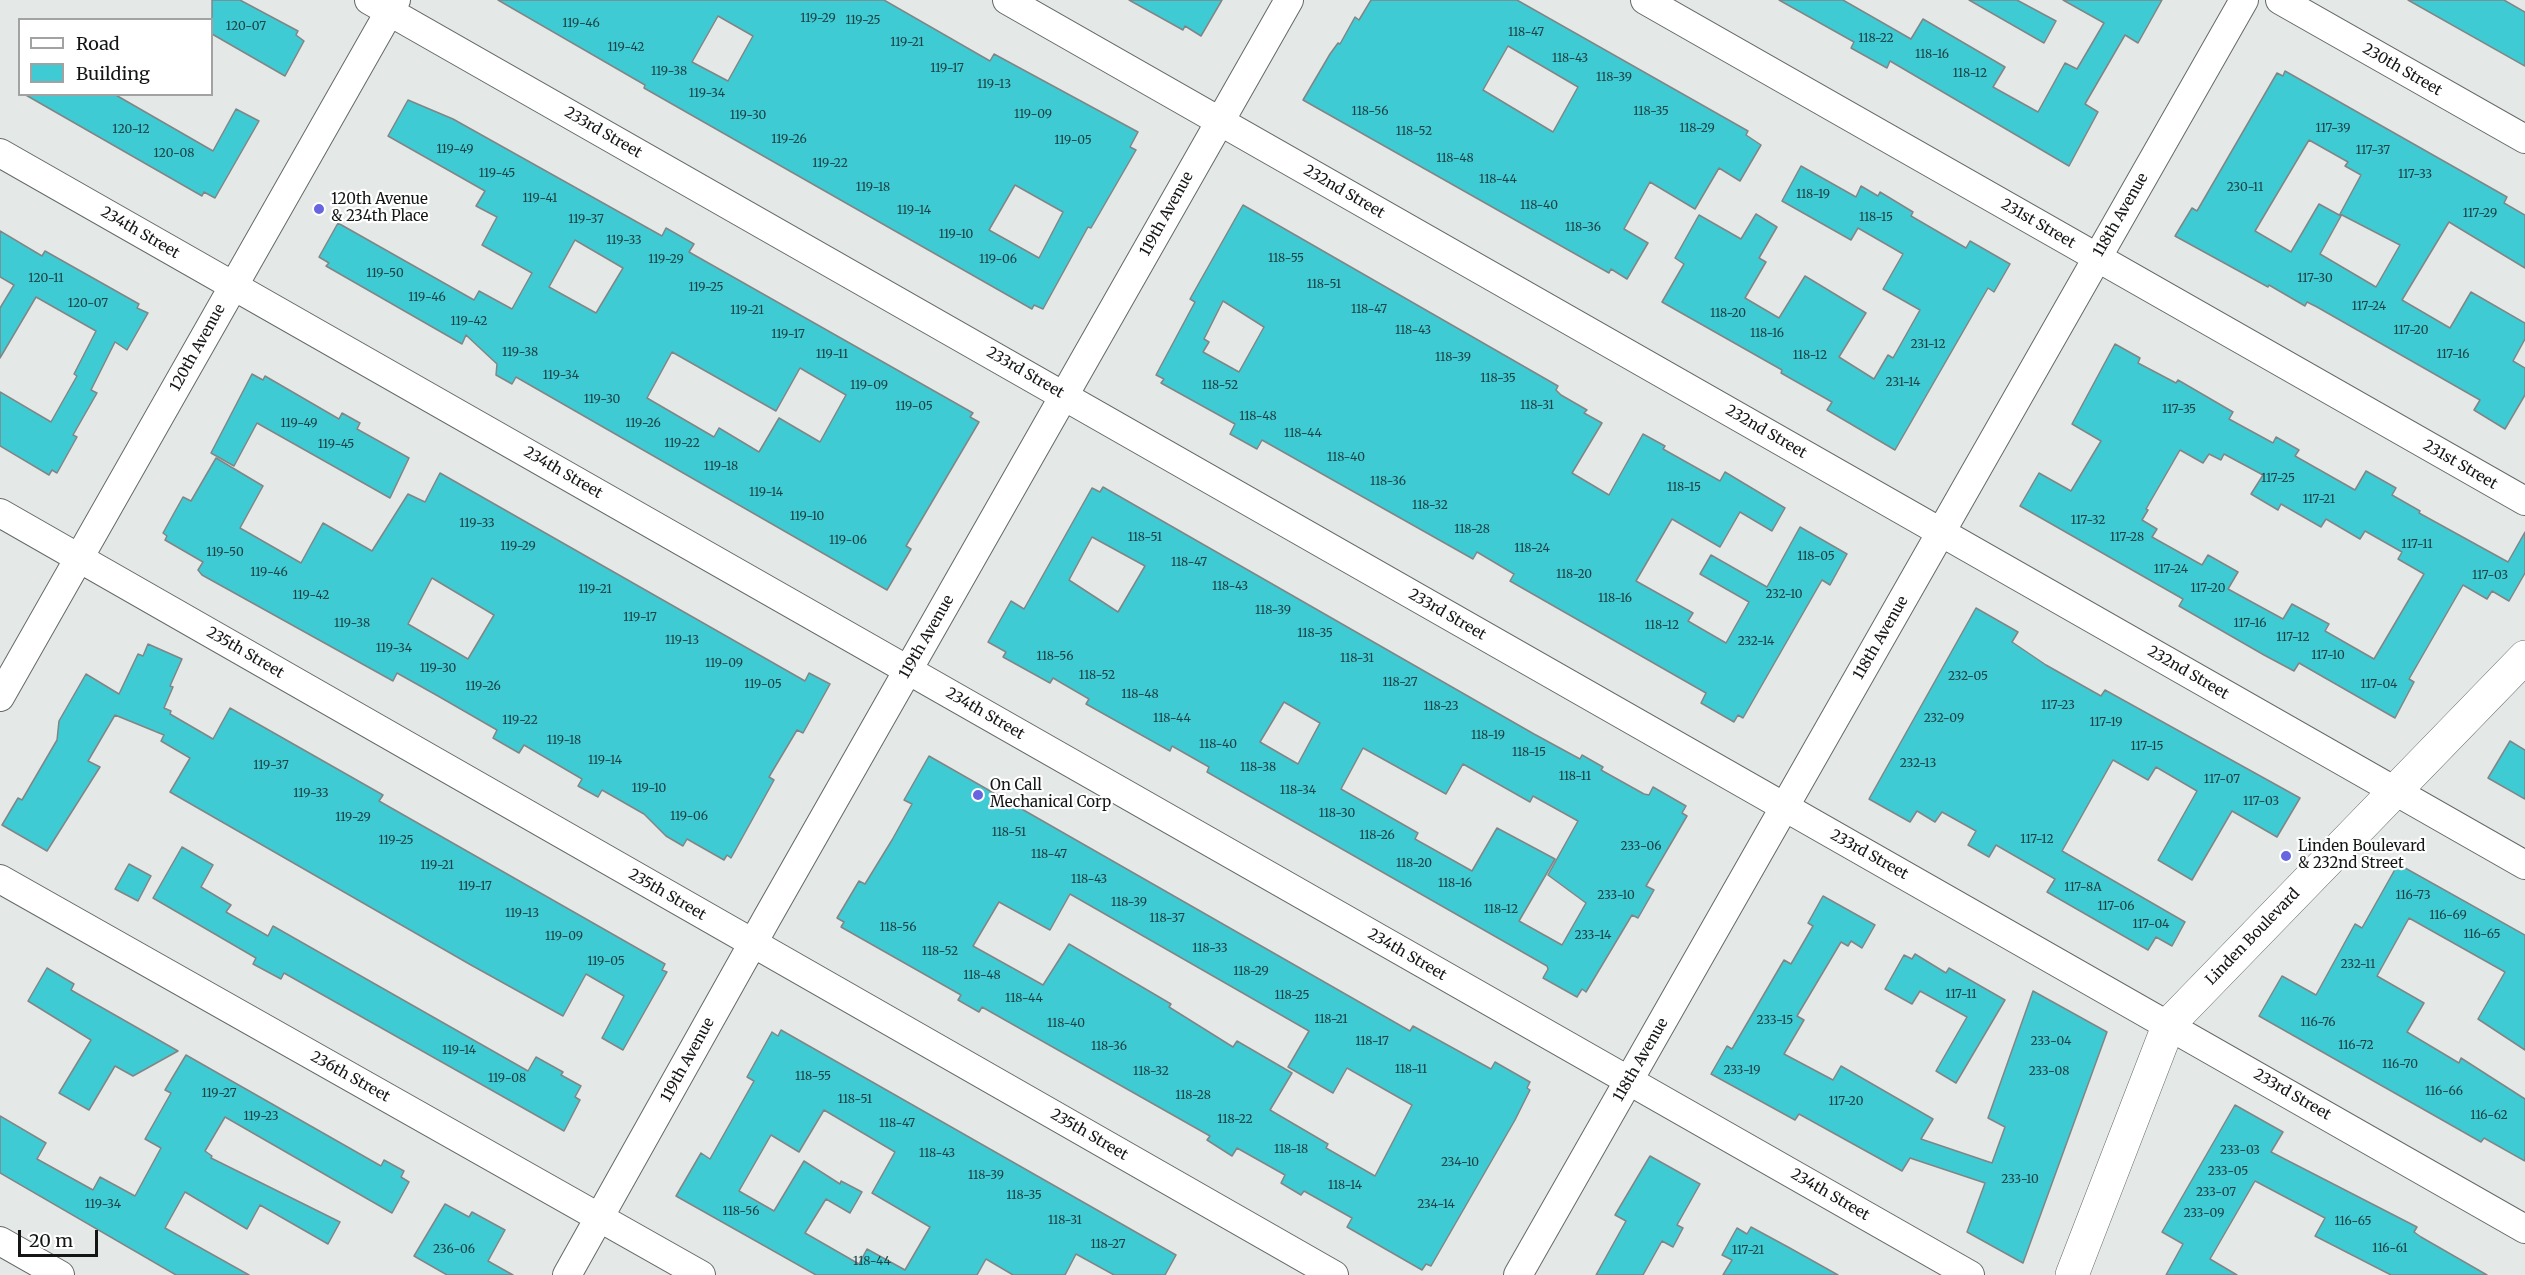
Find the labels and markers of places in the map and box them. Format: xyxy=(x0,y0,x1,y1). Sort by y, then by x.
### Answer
place label: 120th Avenue & 234th Place xyxy=(331,191,428,226)
marker: 120th Avenue & 234th Place xyxy=(312,202,326,216)
place label: On Call Mechanical Corp xyxy=(990,777,1111,812)
marker: On Call Mechanical Corp xyxy=(971,788,985,802)
place label: Linden Boulevard & 232nd Street xyxy=(2298,838,2425,873)
marker: Linden Boulevard & 232nd Street xyxy=(2279,849,2293,863)

